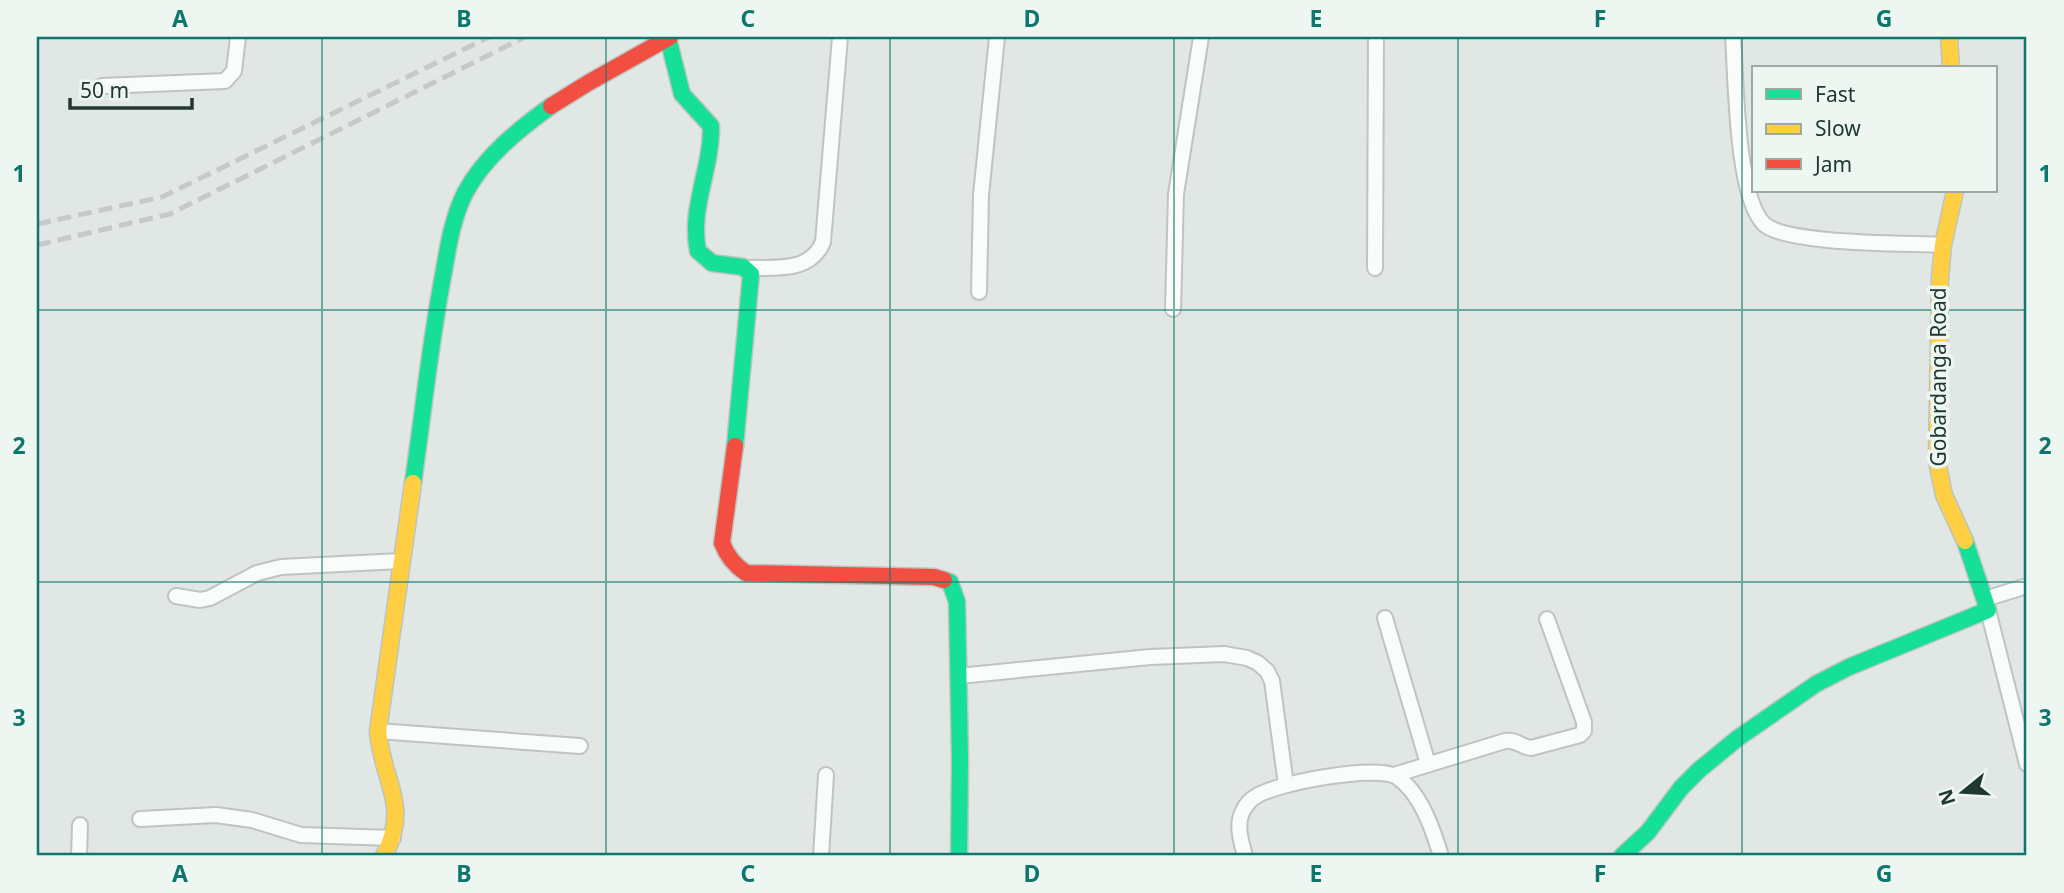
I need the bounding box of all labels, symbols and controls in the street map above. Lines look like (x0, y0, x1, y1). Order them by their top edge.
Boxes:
text: A (172, 2, 188, 34)
text: B (456, 2, 472, 34)
text: C (741, 2, 756, 34)
text: D (1024, 2, 1040, 34)
text: E (1310, 2, 1322, 34)
text: F (1594, 2, 1606, 34)
text: G (1876, 2, 1892, 34)
scale bar (70, 66, 192, 110)
legend (1752, 66, 1997, 192)
text: 50 m (80, 76, 129, 104)
text: Fast (1815, 80, 1856, 108)
text: Slow (1815, 114, 1861, 142)
text: Jam (1813, 150, 1852, 178)
text: 1 (12, 157, 26, 189)
text: 1 (2038, 157, 2052, 189)
street label: Gobardanga Road (1924, 287, 1952, 467)
text: 2 (12, 429, 26, 461)
text: 2 (2038, 429, 2052, 461)
text: 3 (12, 701, 26, 733)
text: 3 (2038, 701, 2052, 733)
north arrow (1927, 756, 1997, 826)
text: N (1932, 786, 1962, 809)
text: A (172, 857, 188, 889)
text: B (456, 857, 472, 889)
text: C (741, 857, 756, 889)
text: D (1024, 857, 1040, 889)
text: E (1310, 857, 1322, 889)
text: F (1594, 857, 1606, 889)
text: G (1876, 857, 1892, 889)

